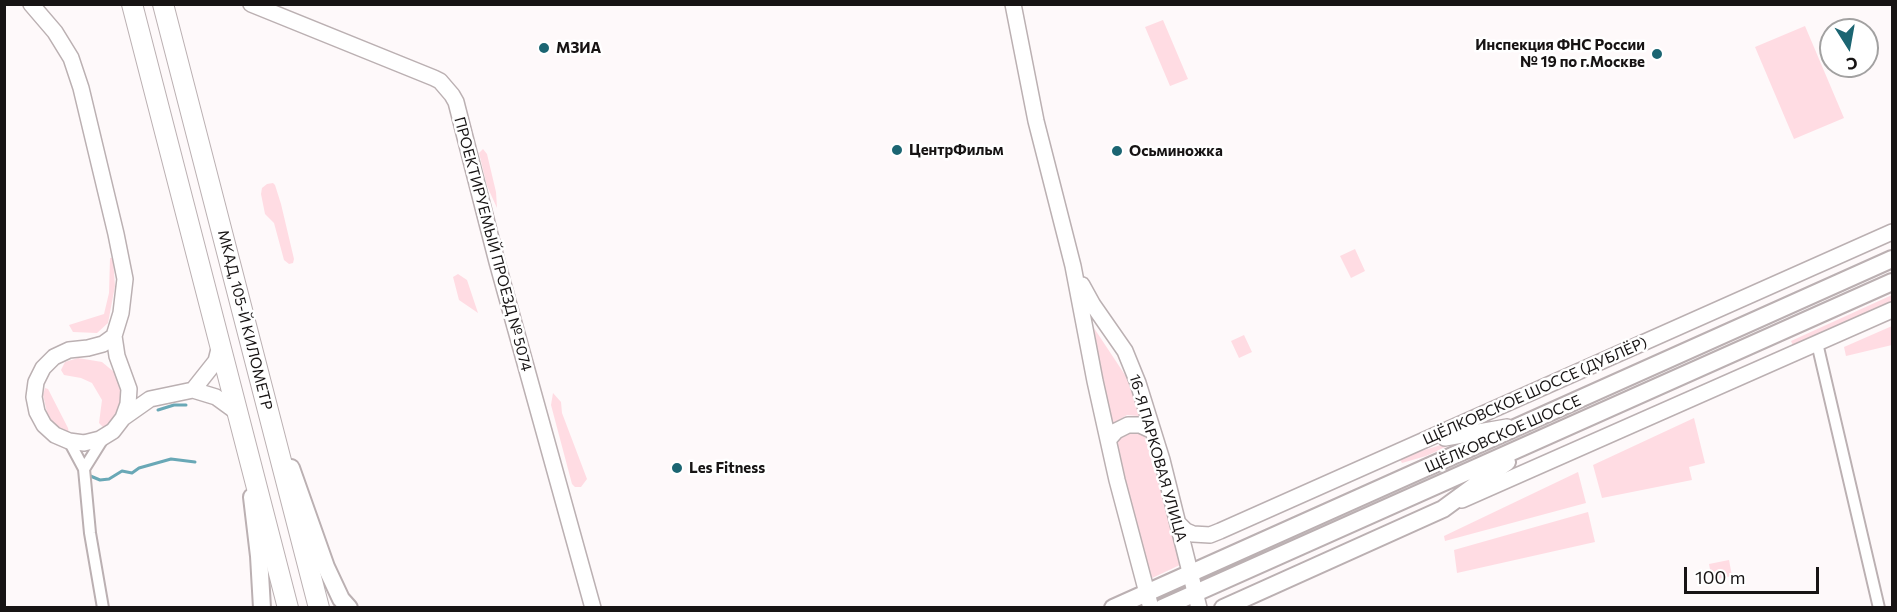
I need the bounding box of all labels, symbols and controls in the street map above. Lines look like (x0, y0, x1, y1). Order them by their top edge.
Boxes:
north arrow (1819, 18, 1879, 78)
place label: Инспекция ФНС России № 19 по г.Москве (1475, 36, 1645, 71)
place label: МЗИА (556, 39, 601, 57)
marker: МЗИА (537, 41, 551, 55)
marker: Инспекция ФНС России № 19 по г.Москве (1650, 47, 1664, 61)
text: С (1845, 54, 1859, 75)
street label: ПРОЕКТИРУЕМЫЙ ПРОЕЗД № 5074 (450, 115, 536, 373)
place label: ЦентрФильм (909, 141, 1004, 159)
place label: Осьминожка (1129, 142, 1223, 160)
marker: ЦентрФильм (890, 143, 904, 157)
marker: Осьминожка (1110, 144, 1124, 158)
street label: МКАД, 105-Й КИЛОМЕТР (214, 228, 276, 412)
street label: ЩЁЛКОВСКОЕ ШОССЕ (ДУБЛЁР) (1420, 333, 1650, 449)
street label: 16-Я ПАРКОВАЯ УЛИЦА (1125, 372, 1191, 544)
street label: ЩЁЛКОВСКОЕ ШОССЕ (1422, 391, 1584, 477)
place label: Les Fitness (689, 459, 765, 477)
marker: Les Fitness (670, 461, 684, 475)
scale bar (1687, 555, 1822, 593)
text: 100 m (1695, 566, 1745, 588)

